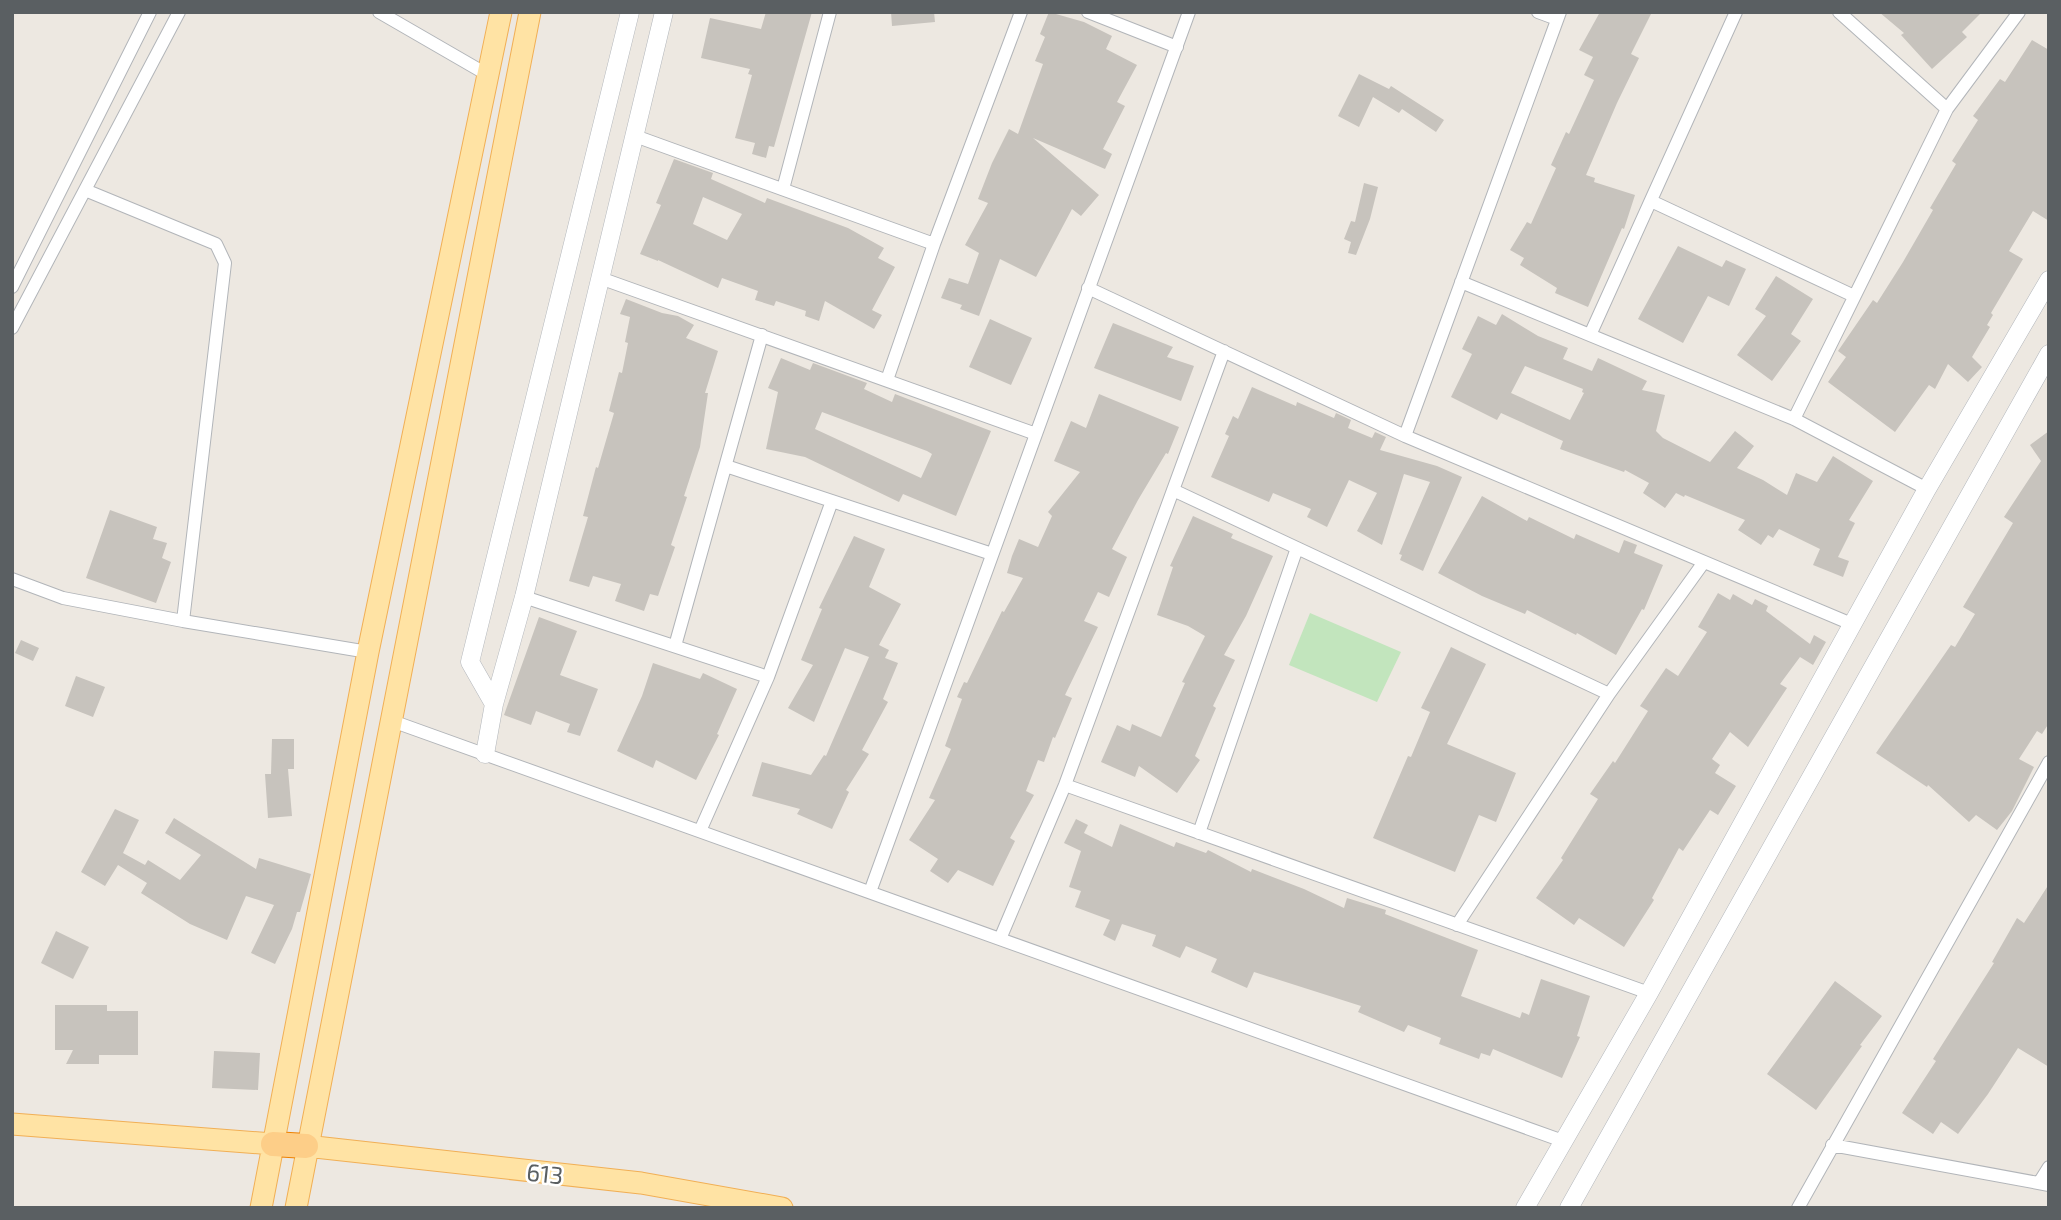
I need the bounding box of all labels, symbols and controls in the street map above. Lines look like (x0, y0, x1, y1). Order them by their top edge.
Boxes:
street label: 613 (525, 1157, 565, 1189)

